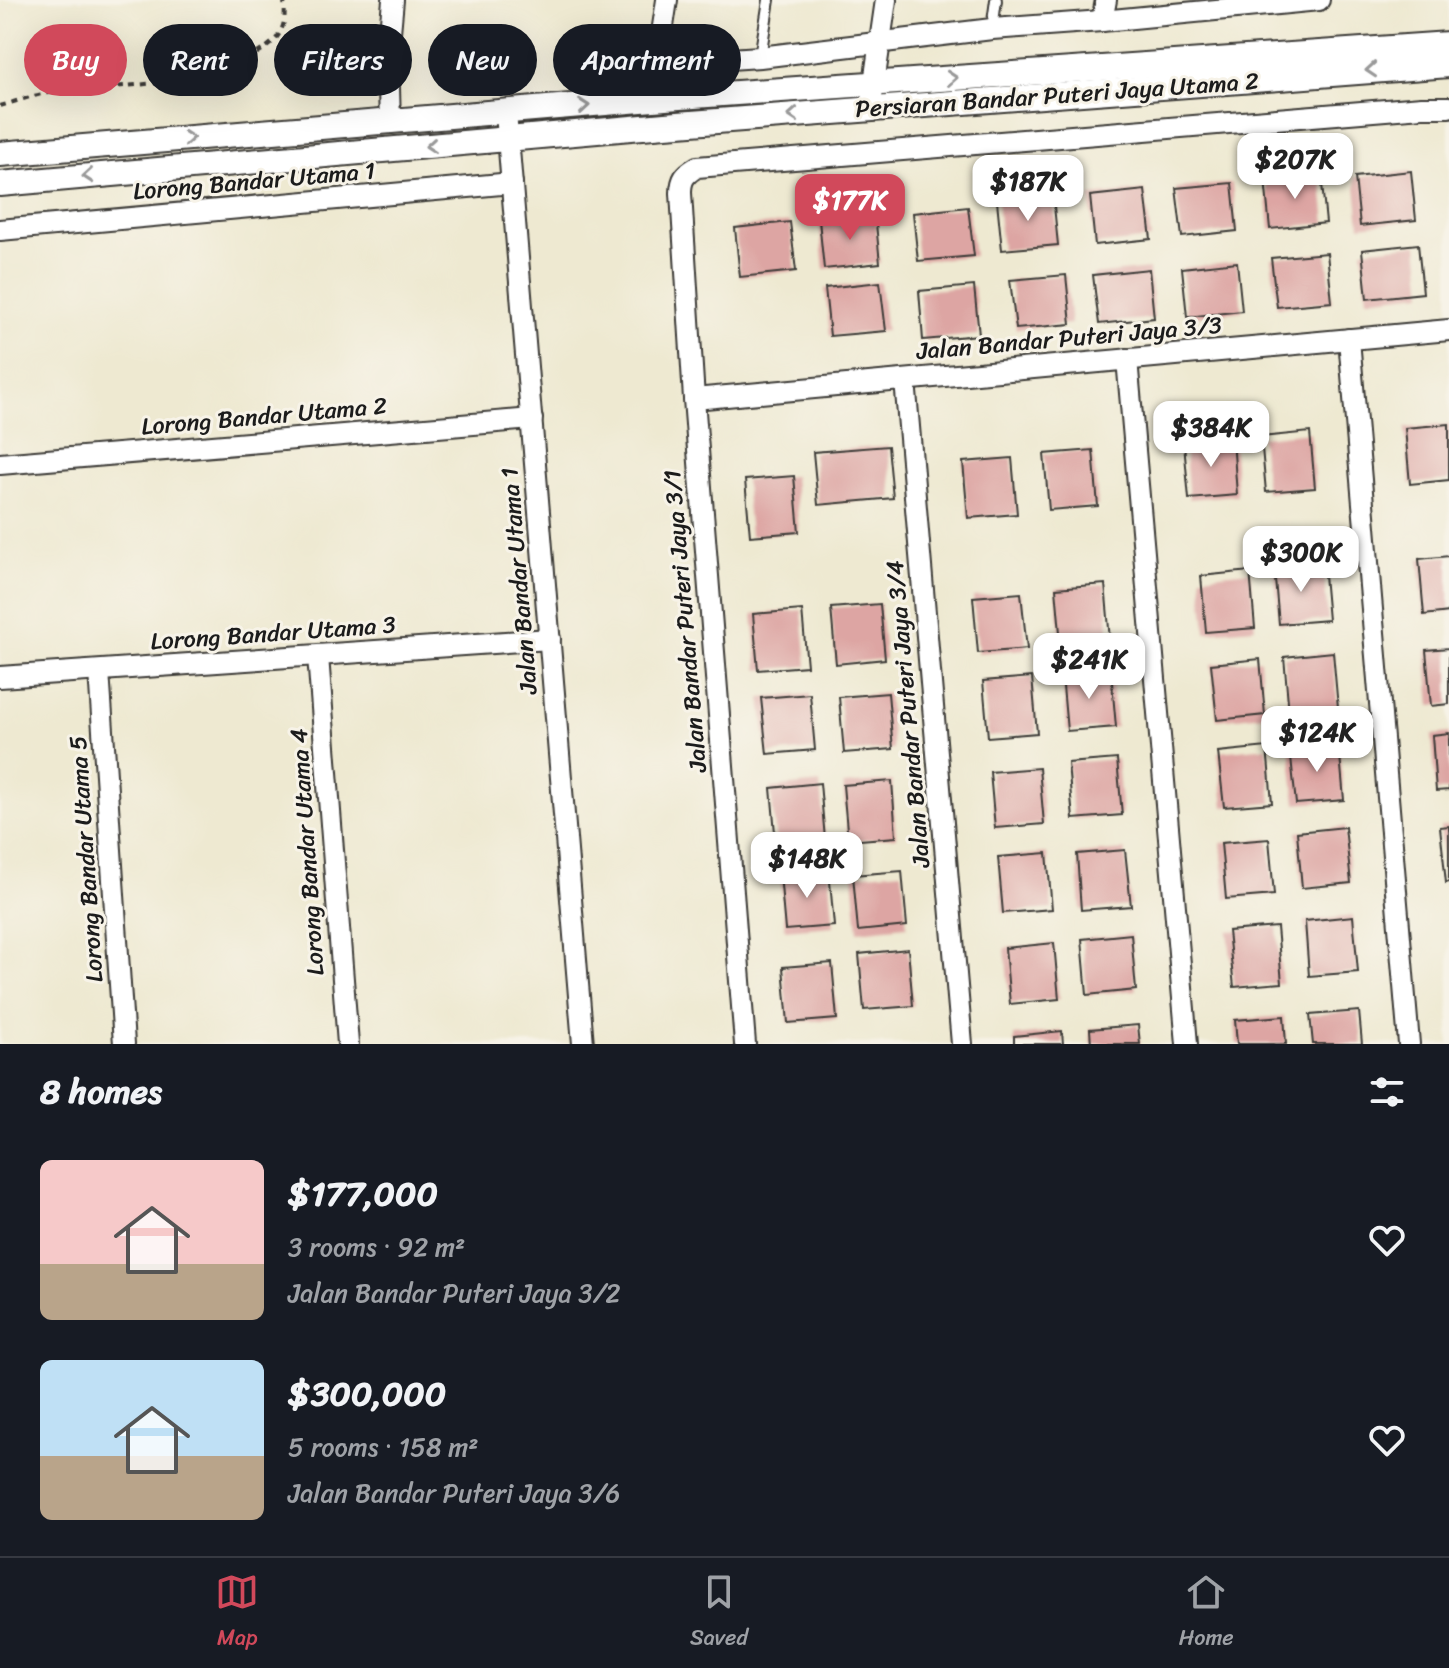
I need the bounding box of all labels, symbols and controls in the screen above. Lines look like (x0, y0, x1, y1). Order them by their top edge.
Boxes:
chip: Buy (24, 24, 127, 96)
chip: Rent (143, 24, 258, 96)
chip: Filters (274, 24, 412, 96)
chip: New (428, 24, 537, 96)
chip: Apartment (553, 24, 741, 96)
street label: Persiaran Bandar Puteri Jaya Utama 2 (854, 60, 1260, 130)
one-way arrow (1364, 62, 1377, 79)
one-way arrow (946, 70, 959, 87)
one-way arrow (578, 98, 591, 115)
one-way arrow (786, 106, 799, 123)
one-way arrow (183, 130, 196, 147)
pin: $207K (1239, 133, 1351, 201)
text: $207K (1255, 136, 1335, 182)
one-way arrow (424, 137, 437, 154)
street label: Lorong Bandar Utama 1 (131, 149, 377, 213)
pin: $187K (972, 155, 1084, 223)
text: $187K (991, 158, 1065, 204)
one-way arrow (81, 167, 94, 184)
pin: $177K (794, 174, 906, 242)
text: $177K (813, 177, 887, 223)
street label: Jalan Bandar Puteri Jaya 3/3 (914, 304, 1223, 372)
street label: Lorong Bandar Utama 2 (139, 384, 389, 448)
pin: $384K (1155, 401, 1267, 469)
text: $384K (1171, 404, 1251, 450)
street label: Jalan Bandar Utama 1 (488, 466, 550, 697)
street label: Jalan Bandar Puteri Jaya 3/1 (651, 468, 719, 775)
pin: $300K (1245, 526, 1357, 594)
text: $300K (1261, 529, 1341, 575)
street label: Jalan Bandar Puteri Jaya 3/4 (874, 559, 942, 870)
street label: Lorong Bandar Utama 3 (149, 603, 397, 663)
pin: $241K (1033, 633, 1145, 701)
text: $241K (1051, 636, 1127, 682)
pin: $124K (1261, 706, 1373, 774)
text: $124K (1279, 709, 1355, 755)
street label: Lorong Bandar Utama 4 (277, 727, 337, 977)
street label: Lorong Bandar Utama 5 (56, 734, 116, 984)
pin: $148K (751, 832, 863, 900)
text: $148K (769, 835, 845, 881)
text: 8 homes (40, 1062, 162, 1122)
icon: filters (1365, 1070, 1409, 1114)
text: $177,000 (288, 1164, 438, 1224)
icon: home (104, 1192, 200, 1288)
icon: heart (1365, 1218, 1409, 1262)
text: 3 rooms · 92 m² (288, 1224, 465, 1270)
text: Jalan Bandar Puteri Jaya 3/2 (288, 1270, 621, 1316)
text: $300,000 (288, 1364, 446, 1424)
icon: home (104, 1392, 200, 1488)
icon: heart (1365, 1418, 1409, 1462)
text: 5 rooms · 158 m² (288, 1424, 479, 1470)
text: Jalan Bandar Puteri Jaya 3/6 (288, 1470, 620, 1516)
tab: Map (215, 1570, 259, 1657)
tab: Saved (690, 1570, 748, 1657)
tab: Home (1179, 1570, 1234, 1657)

